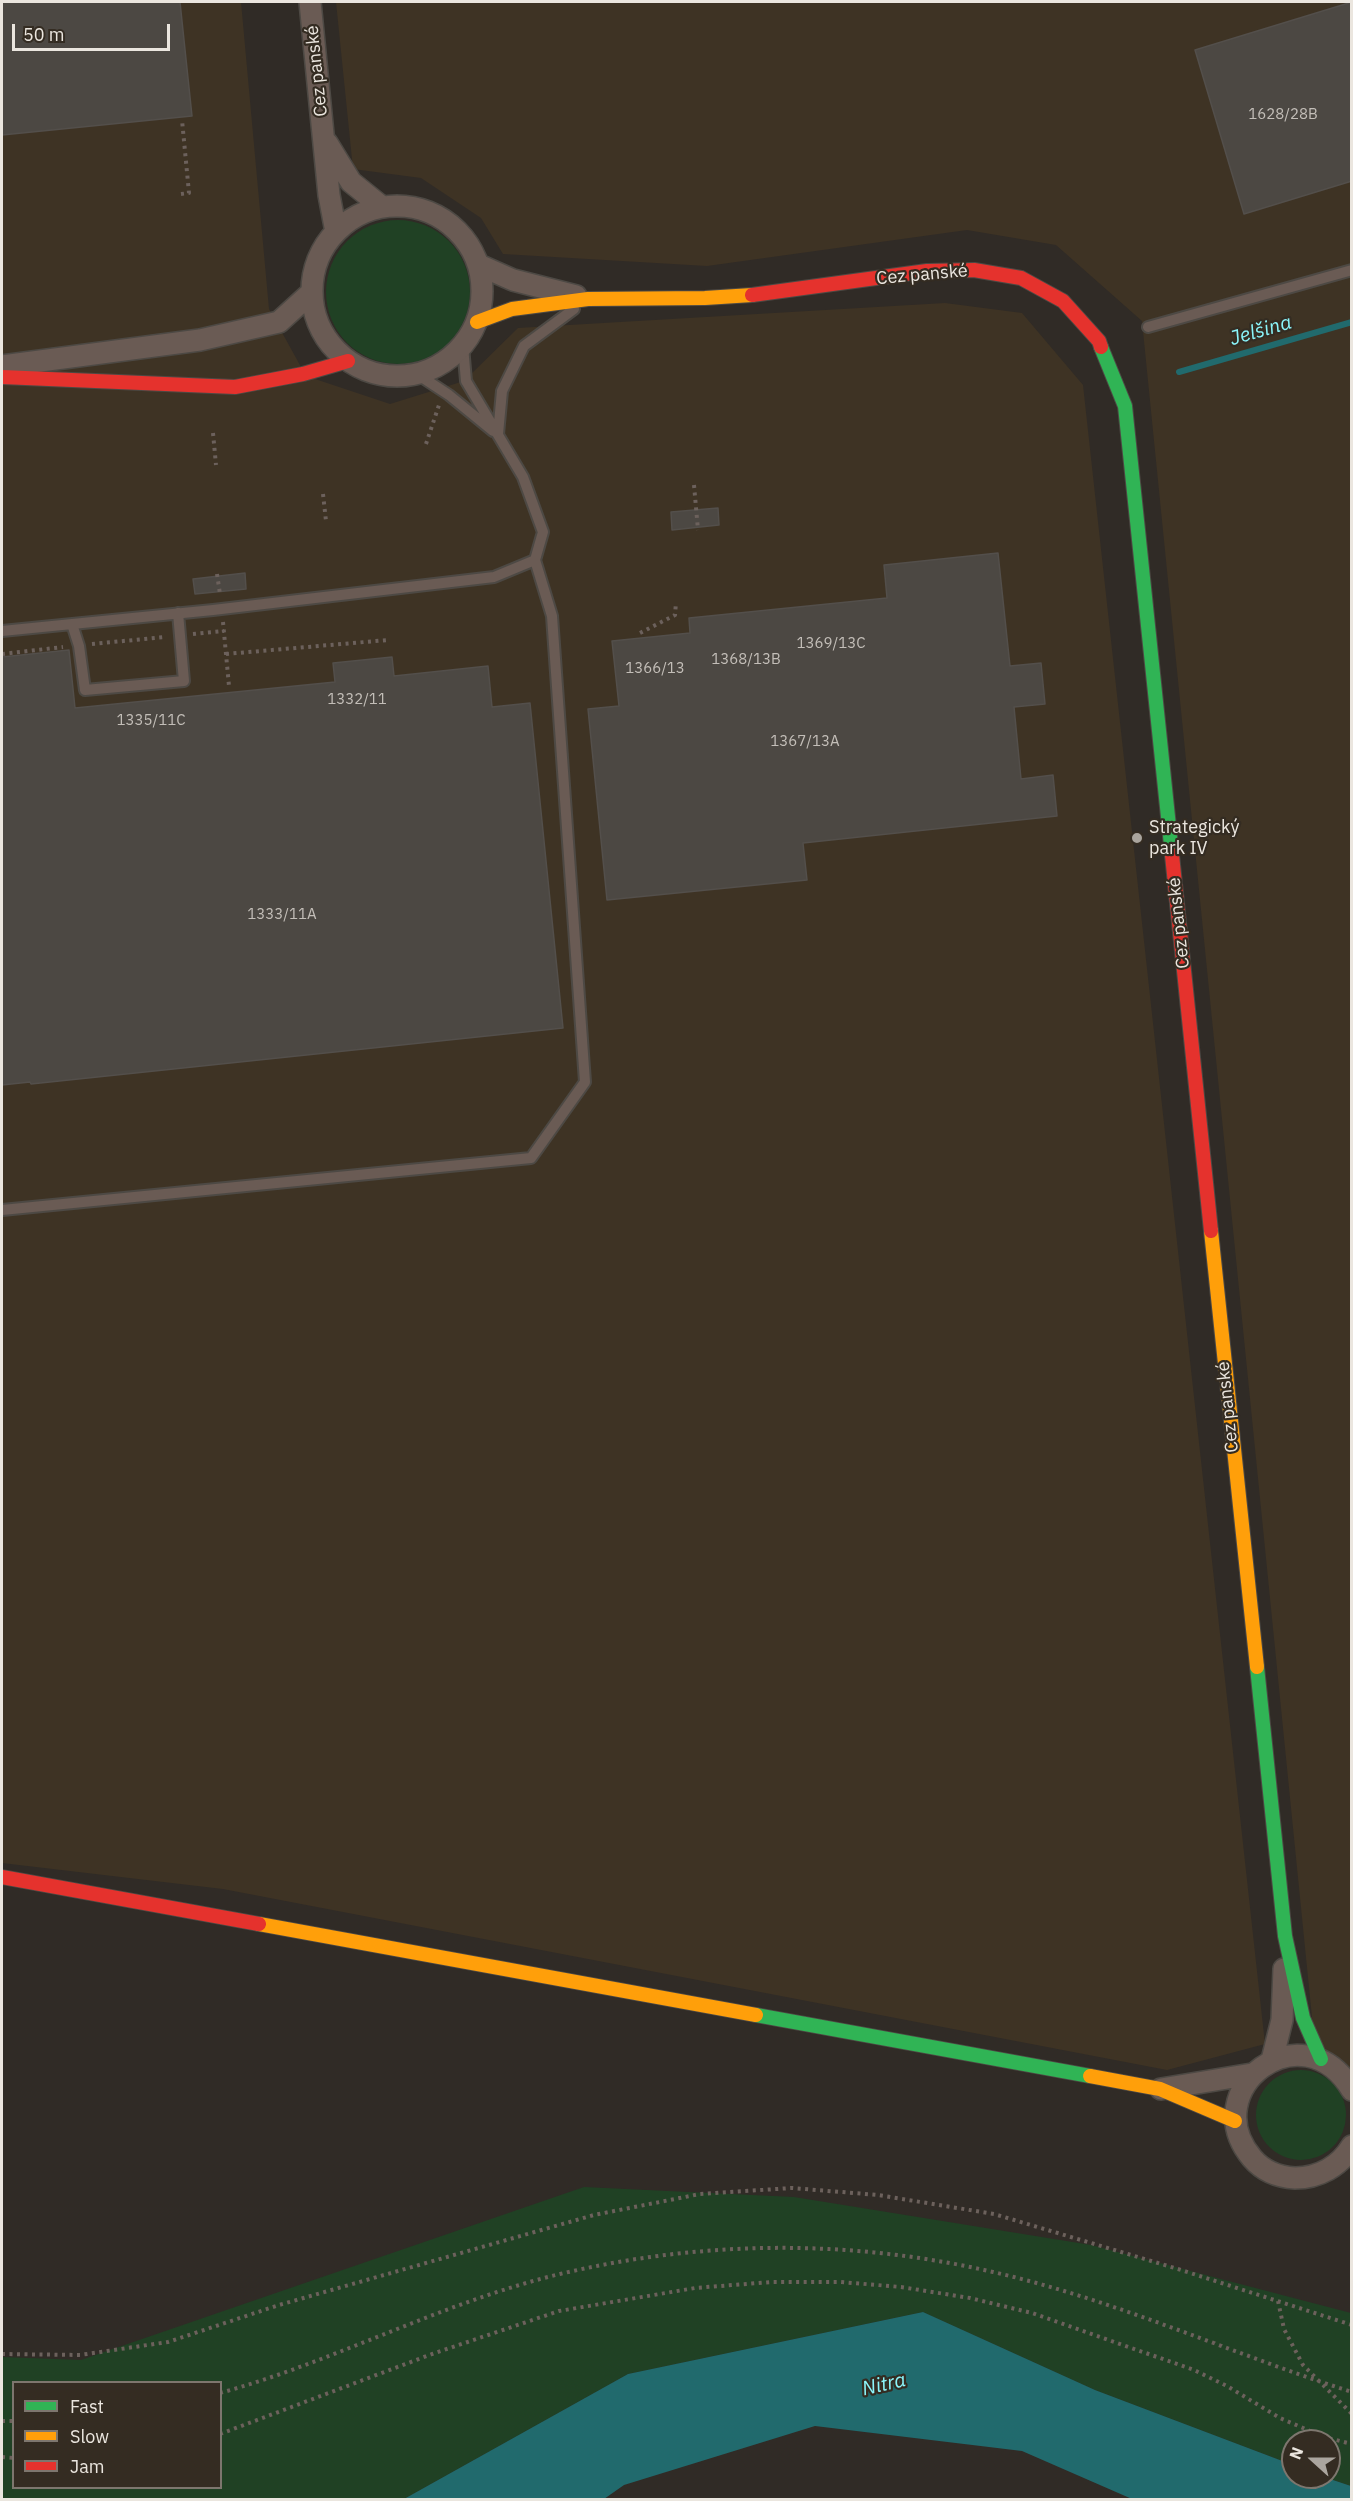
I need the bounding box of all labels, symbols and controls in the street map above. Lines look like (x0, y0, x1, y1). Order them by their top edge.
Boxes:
scale bar (15, 12, 172, 50)
text: 50 m (23, 23, 65, 46)
street label: Cez panské (301, 24, 333, 118)
house number: 1628/28B (1248, 106, 1318, 124)
street label: Cez panské (875, 260, 969, 290)
water label: Jelšina (1227, 311, 1295, 351)
house number: 1369/13C (796, 635, 866, 653)
house number: 1368/13B (711, 651, 781, 669)
house number: 1366/13 (625, 660, 685, 678)
house number: 1332/11 (327, 691, 387, 709)
house number: 1335/11C (116, 712, 186, 730)
house number: 1367/13A (770, 733, 840, 751)
place label: Strategický park IV (1149, 817, 1240, 860)
marker: Strategický park IV (1130, 831, 1144, 845)
street label: Cez panské (1163, 876, 1195, 970)
house number: 1333/11A (247, 906, 317, 924)
street label: Cez panské (1212, 1360, 1244, 1454)
water label: Nitra (860, 2368, 908, 2402)
legend (12, 2381, 222, 2489)
text: Fast (70, 2395, 104, 2418)
text: Slow (70, 2425, 109, 2448)
north arrow (1281, 2429, 1341, 2489)
text: N (1285, 2444, 1307, 2462)
text: Jam (70, 2455, 105, 2478)

